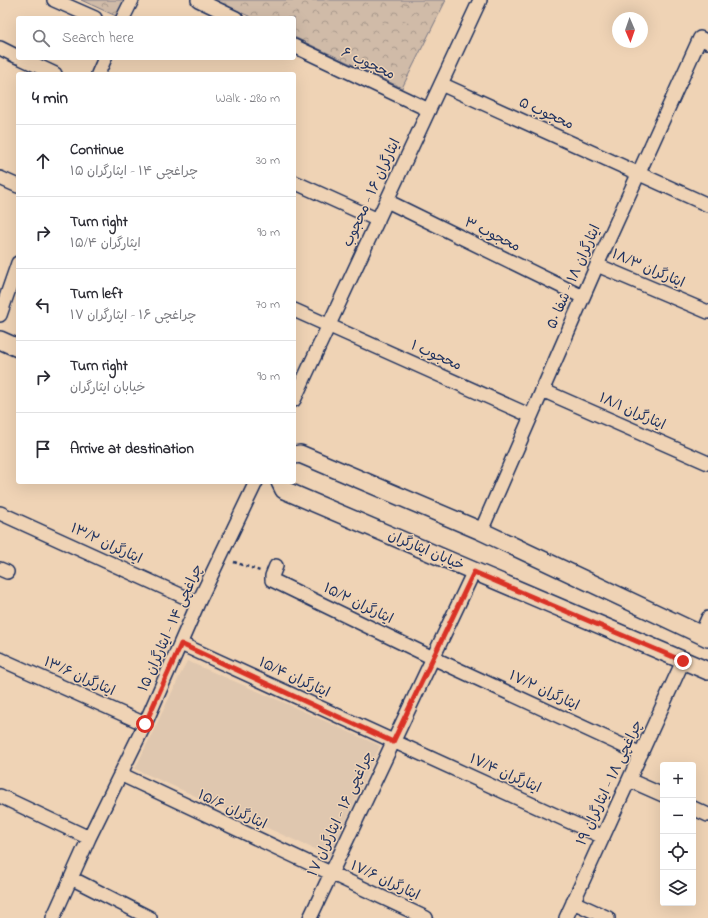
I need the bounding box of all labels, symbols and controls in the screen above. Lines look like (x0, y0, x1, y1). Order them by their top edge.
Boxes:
north arrow (612, 12, 648, 48)
search box (16, 16, 296, 60)
icon: search (30, 27, 52, 49)
text: Search here (62, 27, 134, 49)
street label: محجوب ۶ (338, 42, 398, 86)
text: 4 min (32, 86, 68, 111)
text: Walk · 280 m (215, 89, 280, 108)
street label: محجوب ۵ (515, 93, 577, 135)
street label: ایثارگران ۱۶ - محجوب (338, 135, 406, 251)
text: Continue (70, 139, 124, 161)
icon: ahead (32, 150, 54, 172)
text: 30 m (256, 151, 280, 170)
text: چراغچی ۱۴ - ایثارگران ۱۵ (70, 162, 198, 181)
text: Turn right (70, 211, 128, 233)
street label: محجوب ۳ (460, 212, 524, 258)
street label: ایثارگران ۱۸ - شفا ۵۰ (542, 221, 606, 333)
icon: right (32, 222, 54, 244)
text: 90 m (257, 223, 280, 242)
text: ایثارگران ۱۵/۴ (70, 234, 141, 253)
street label: ایثارگران ۱۸/۳ (608, 244, 688, 294)
text: Turn left (70, 283, 123, 305)
icon: left (32, 294, 54, 316)
text: 70 m (256, 295, 280, 314)
text: چراغچی ۱۶ - ایثارگران ۱۷ (70, 306, 197, 325)
street label: محجوب ۱ (407, 335, 465, 377)
text: Turn right (70, 355, 128, 377)
icon: right (32, 366, 54, 388)
text: 90 m (257, 367, 280, 386)
text: خیابان ایثارگران (70, 378, 145, 397)
street label: ایثارگران ۱۸/۱ (595, 388, 669, 436)
icon: arrive (32, 438, 54, 460)
text: Arrive at destination (70, 438, 194, 460)
street label: ایثارگران ۱۳/۲ (67, 518, 145, 570)
street label: خیابان ایثارگران (385, 525, 467, 577)
street label: چراغچی ۱۴ - ایثارگران ۱۵ (133, 561, 209, 695)
street label: ایثارگران ۱۵/۲ (320, 578, 396, 630)
street label: ایثارگران ۱۳/۶ (40, 652, 118, 702)
street label: ایثارگران ۱۵/۴ (255, 652, 333, 704)
route end (674, 652, 692, 670)
street label: ایثارگران ۱۷/۲ (505, 666, 583, 716)
route start (136, 715, 154, 733)
street label: چراغچی ۱۸ - ایثارگران ۱۹ (572, 717, 648, 849)
street label: چراغچی ۱۶ - ایثارگران ۱۷ (303, 748, 379, 880)
street label: ایثارگران ۱۷/۴ (466, 749, 544, 799)
map controls (660, 762, 696, 906)
button: + (660, 762, 696, 798)
street label: ایثارگران ۱۵/۶ (194, 785, 270, 835)
button: − (660, 798, 696, 834)
button: locate (660, 834, 696, 870)
street label: ایثارگران ۱۷/۶ (347, 856, 423, 906)
button: layers (660, 870, 696, 906)

